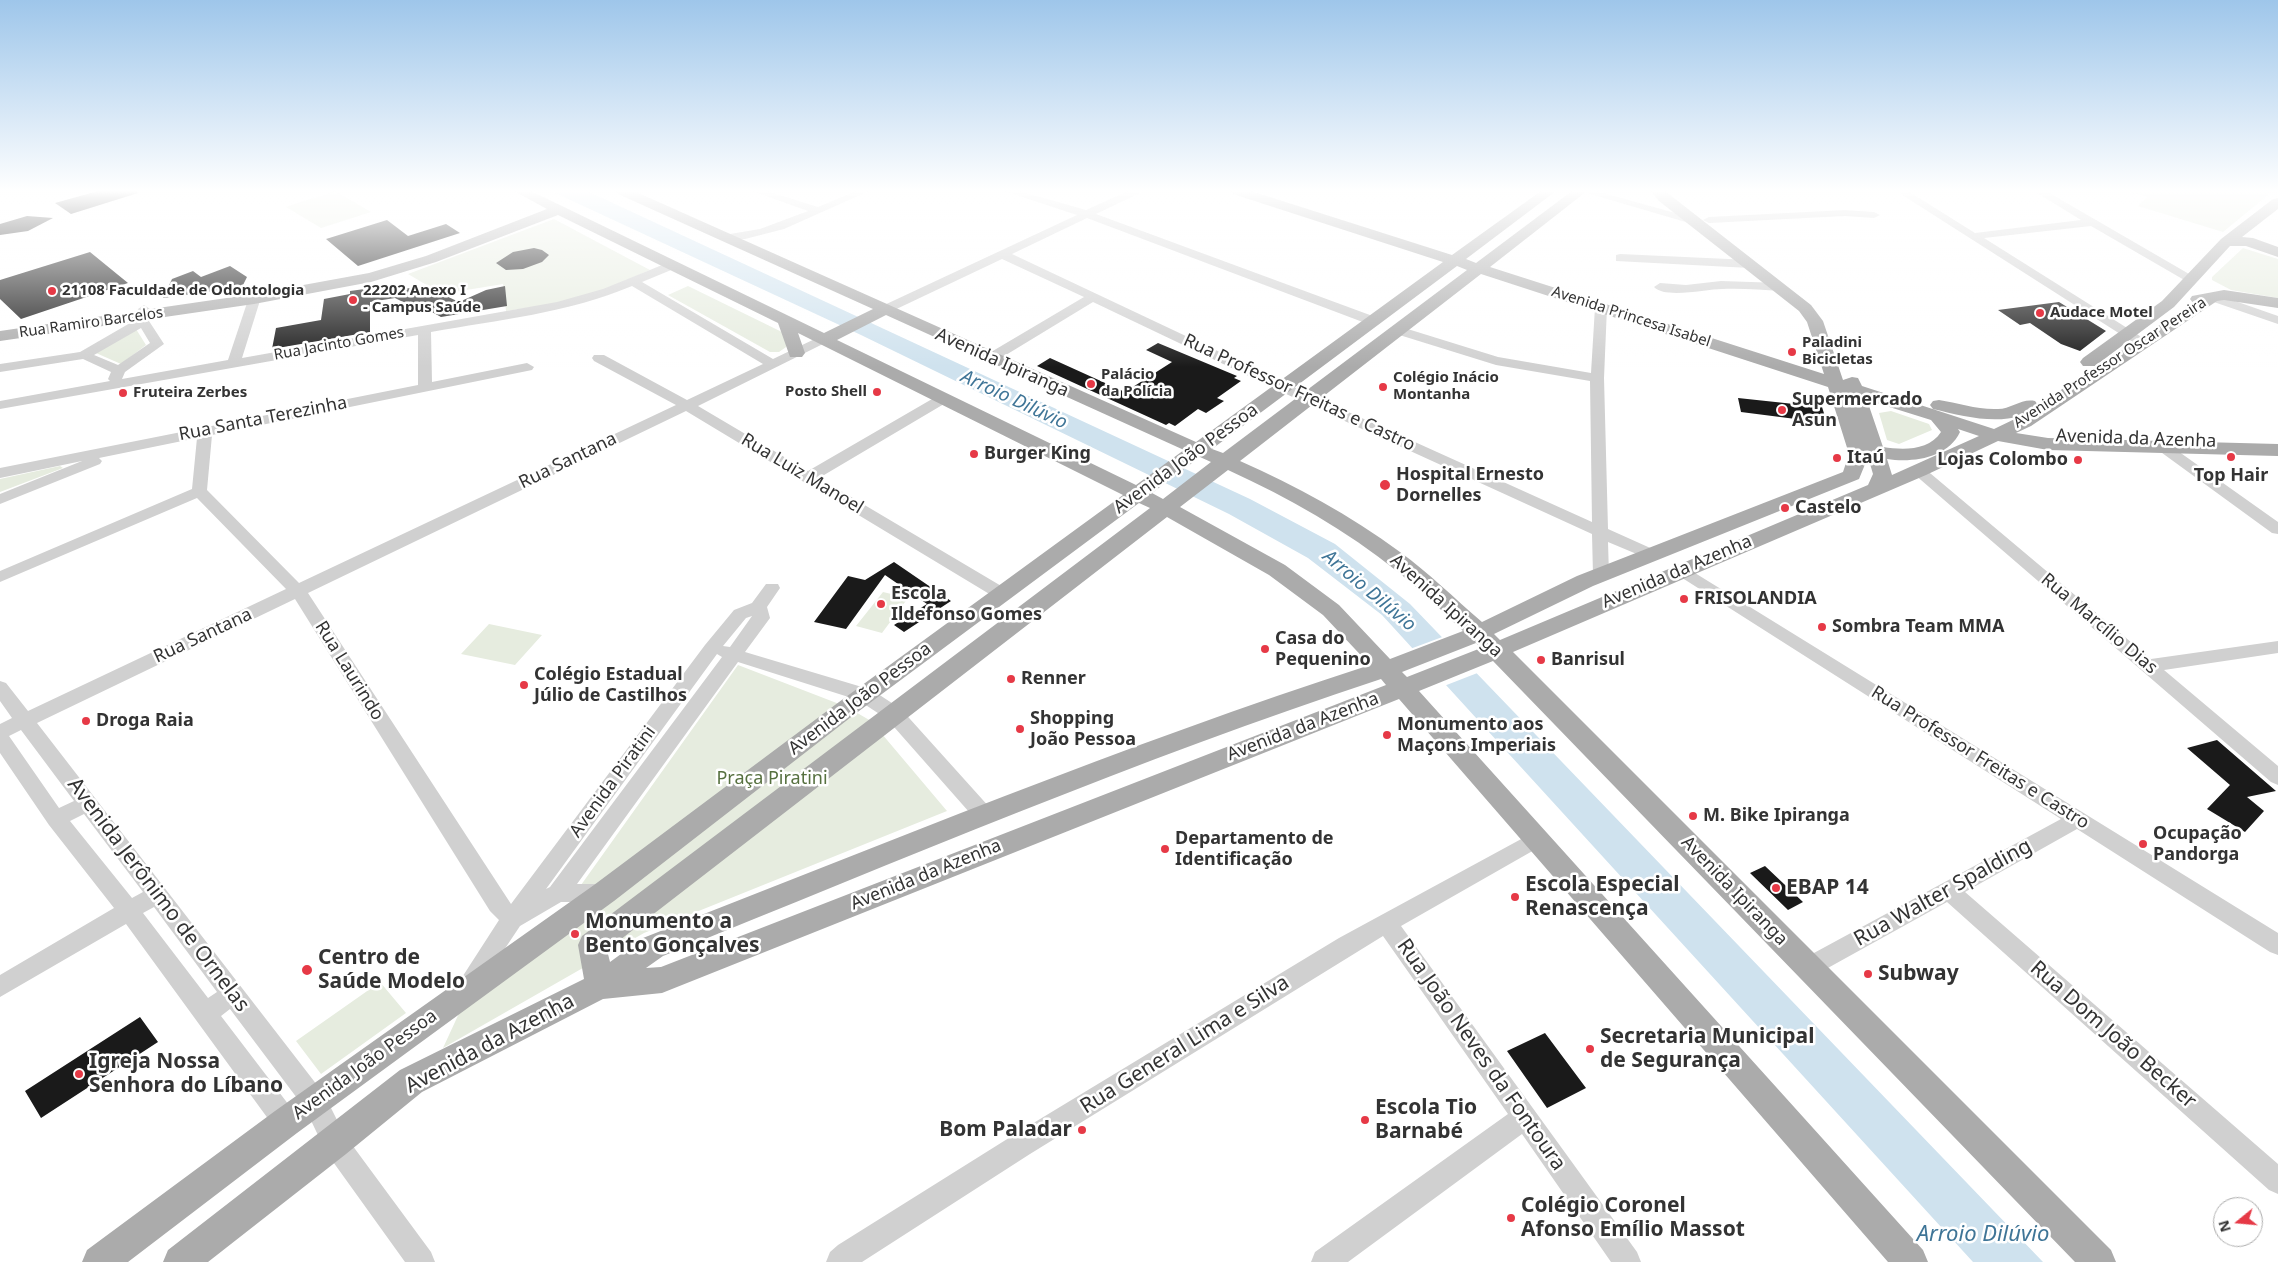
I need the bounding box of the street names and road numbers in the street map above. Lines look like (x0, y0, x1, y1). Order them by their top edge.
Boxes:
street label: Avenida Princesa Isabel (1549, 283, 1713, 351)
street label: Avenida Professor Oscar Pereira (2010, 294, 2210, 432)
street label: Rua Ramiro Barcelos (18, 304, 164, 342)
street label: Rua Jacinto Gomes (273, 324, 405, 364)
street label: Avenida Ipiranga (932, 324, 1072, 402)
street label: Rua Professor Freitas e Castro (1180, 330, 1418, 456)
street label: Rua Santa Terezinha (177, 392, 349, 446)
street label: Avenida João Pessoa (1110, 399, 1262, 519)
street label: Avenida da Azenha (2055, 425, 2217, 453)
street label: Rua Santana (516, 428, 620, 494)
street label: Rua Luiz Manoel (737, 429, 867, 519)
street label: Avenida da Azenha (1599, 531, 1755, 613)
street label: Avenida Ipiranga (1385, 550, 1507, 662)
street label: Rua Marcílio Dias (2036, 569, 2162, 679)
street label: Rua Santana (150, 604, 256, 668)
street label: Rua Laurindo (310, 617, 388, 725)
street label: Avenida João Pessoa (784, 638, 936, 760)
street label: Rua Professor Freitas e Castro (1867, 682, 2093, 834)
street label: Avenida da Azenha (1224, 688, 1382, 766)
street label: Avenida Piratini (565, 722, 661, 842)
street label: Avenida Jerônimo de Ornelas (62, 773, 254, 1017)
street label: Avenida Ipiranga (1676, 832, 1792, 950)
street label: Rua Walter Spalding (1850, 834, 2036, 952)
street label: Avenida da Azenha (847, 835, 1005, 915)
street label: Rua João Neves da Fontoura (1391, 934, 1571, 1176)
street label: Rua Dom João Becker (2025, 956, 2201, 1114)
street label: Rua General Lima e Silva (1076, 970, 1294, 1120)
street label: Avenida da Azenha (401, 989, 579, 1099)
street label: Avenida João Pessoa (289, 1005, 441, 1125)

